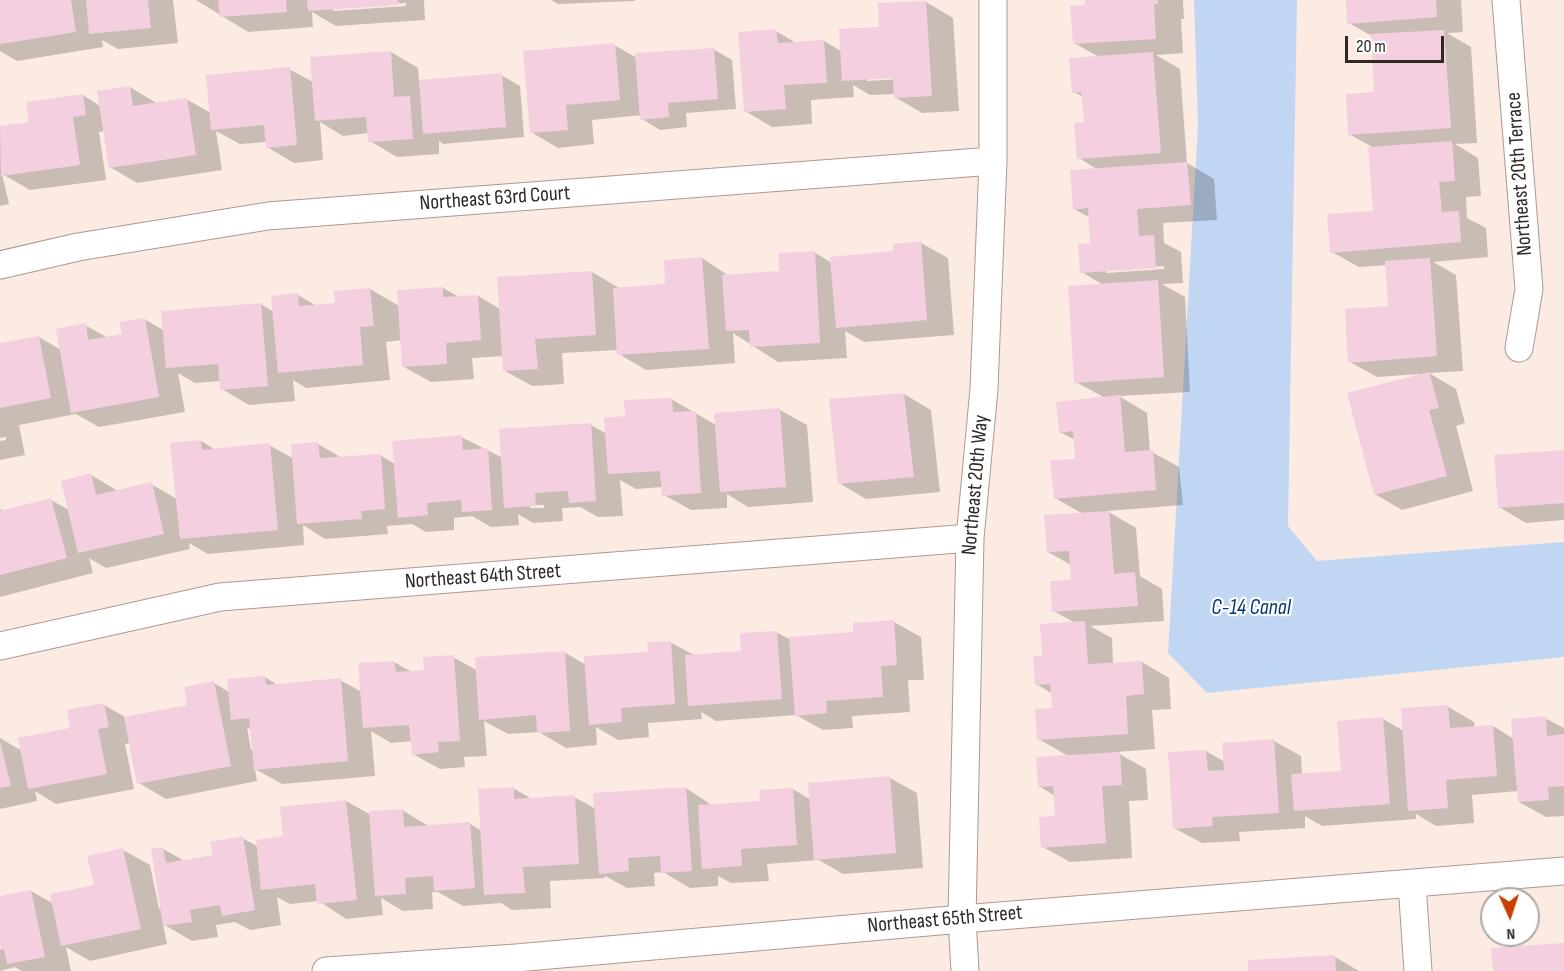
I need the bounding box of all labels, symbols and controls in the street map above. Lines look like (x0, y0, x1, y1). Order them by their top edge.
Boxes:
scale bar (1348, 24, 1447, 62)
text: 20 m (1356, 36, 1386, 57)
street label: Northeast 20th Terrace (1502, 91, 1538, 257)
street label: Northeast 63rd Court (419, 181, 571, 217)
street label: Northeast 20th Way (957, 414, 995, 556)
street label: Northeast 64th Street (404, 559, 562, 595)
water label: C-14 Canal (1211, 595, 1291, 621)
north arrow (1480, 887, 1540, 947)
street label: Northeast 65th Street (866, 901, 1024, 939)
text: N (1506, 924, 1516, 943)

